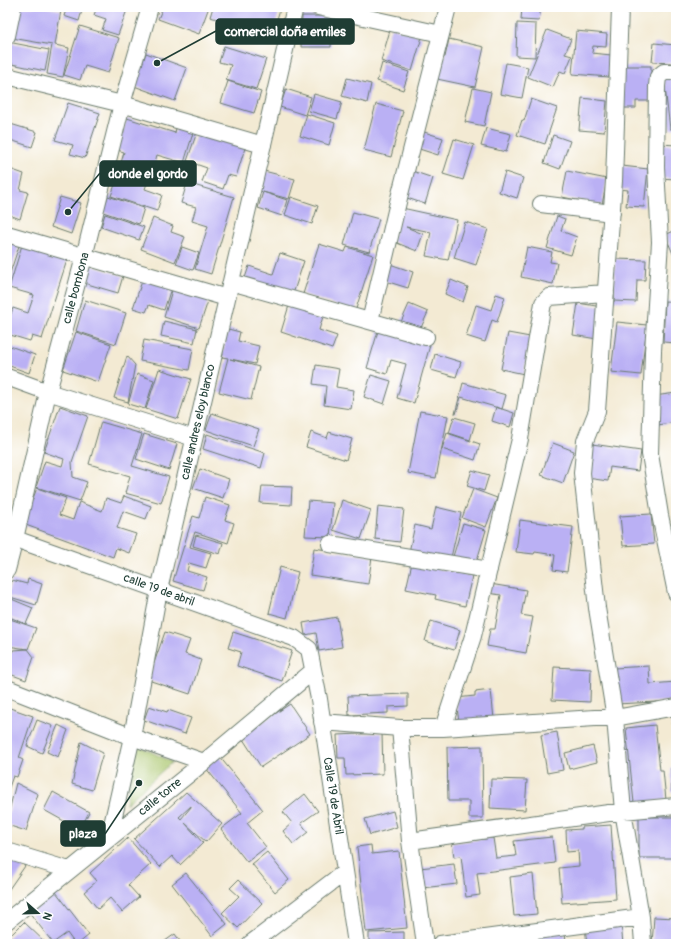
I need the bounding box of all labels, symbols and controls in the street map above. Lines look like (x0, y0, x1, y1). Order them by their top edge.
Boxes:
callout: comercial doña emiles (216, 19, 354, 44)
text: comercial doña emiles (223, 24, 346, 40)
callout: donde el gordo (100, 161, 196, 186)
text: donde el gordo (108, 166, 188, 182)
street label: calle bombona (59, 250, 93, 325)
street label: calle andres eloy blanco (177, 362, 219, 481)
street label: calle 19 de abril (121, 570, 197, 610)
street label: Calle 19 de Abril (319, 756, 347, 836)
street label: calle torre (135, 775, 185, 819)
callout: plaza (61, 821, 105, 846)
text: plaza (69, 826, 97, 842)
north arrow (18, 893, 58, 933)
text: N (39, 911, 54, 922)

